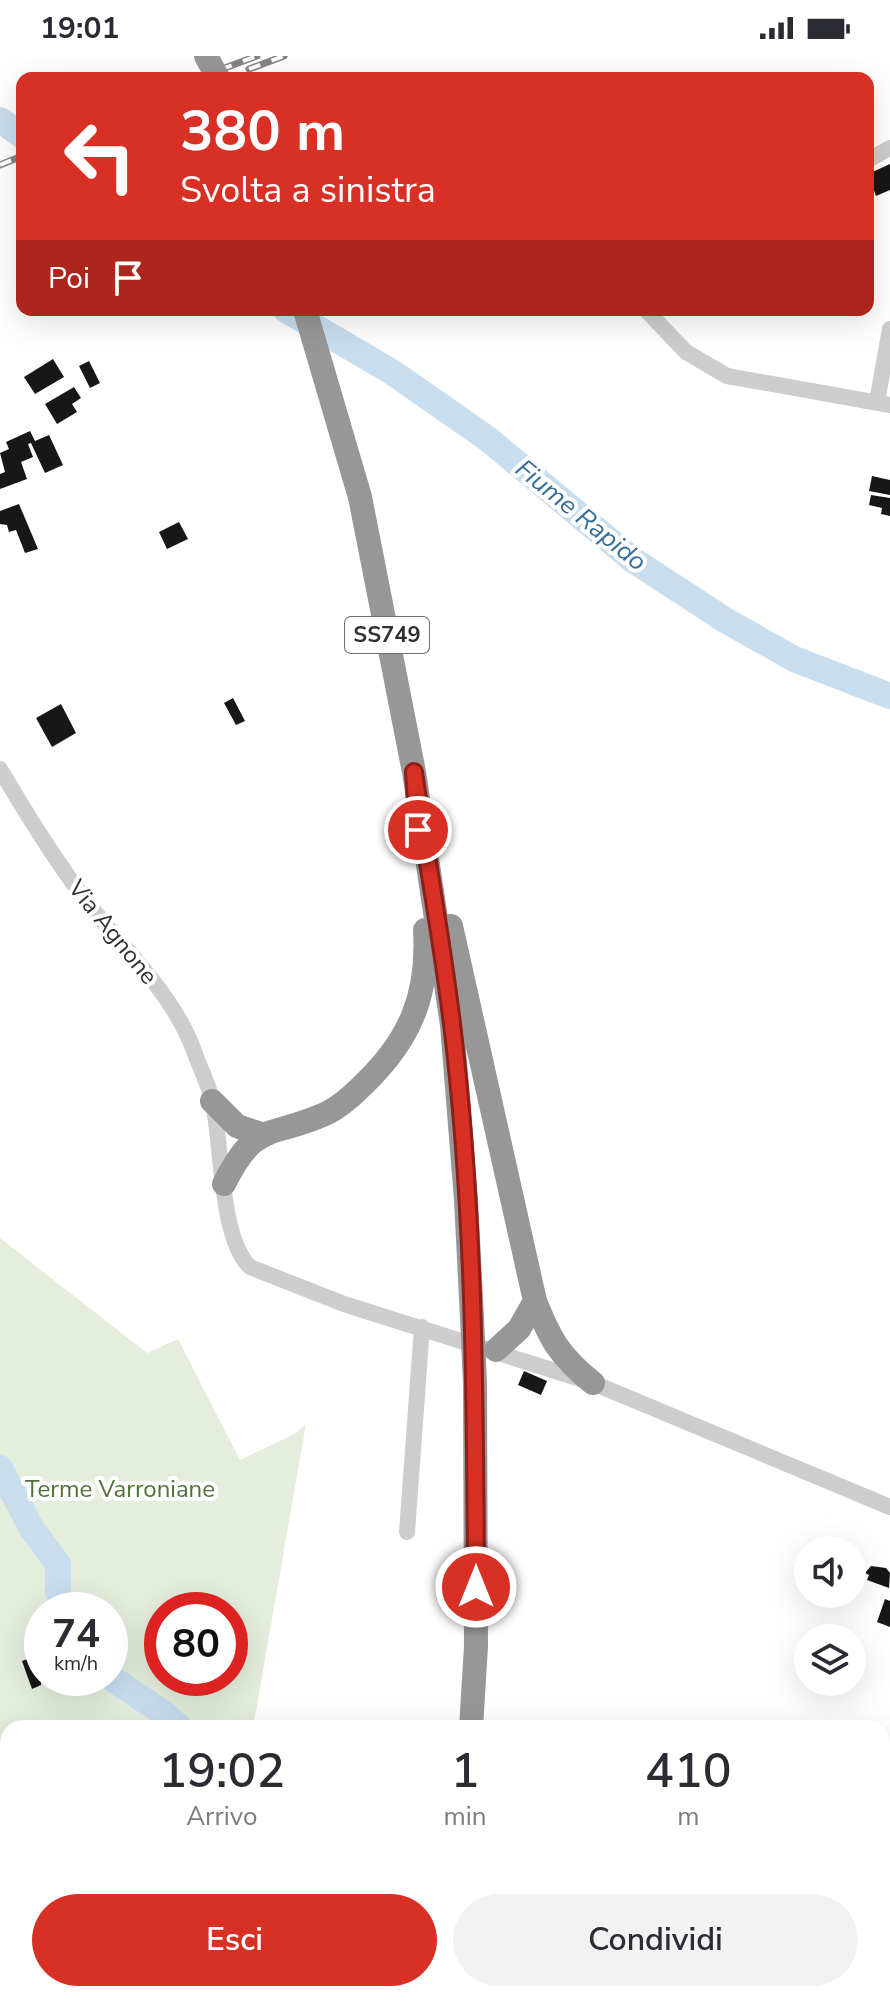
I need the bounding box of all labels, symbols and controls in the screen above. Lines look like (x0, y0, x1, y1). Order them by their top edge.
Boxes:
text: 19:01 (40, 8, 119, 49)
text: 380 m (180, 93, 345, 170)
icon: left (48, 104, 152, 208)
text: Svolta a sinistra (180, 166, 436, 215)
icon: arrive (106, 256, 150, 300)
text: Poi (48, 258, 90, 299)
water label: Fiume Rapido (508, 451, 654, 579)
road number: SS749 (345, 617, 429, 653)
pin (384, 796, 452, 864)
icon: arrive (396, 808, 440, 852)
street label: Via Agnone (60, 872, 165, 991)
park label: Terme Varroniane (25, 1473, 215, 1505)
map controls (794, 1536, 866, 1696)
button: sound (794, 1536, 866, 1608)
position arrow (434, 1545, 518, 1629)
speed limit sign: 80 (144, 1592, 248, 1696)
text: 74 (52, 1607, 100, 1661)
button: layers (794, 1624, 866, 1696)
text: km/h (54, 1650, 98, 1677)
text: 19:02 (158, 1738, 285, 1804)
text: 1 (451, 1738, 479, 1804)
text: 410 (645, 1738, 732, 1804)
text: Arrivo (186, 1799, 257, 1834)
text: min (444, 1799, 487, 1834)
text: m (677, 1799, 699, 1834)
button: Esci (32, 1894, 437, 1986)
button: Condividi (453, 1894, 858, 1986)

